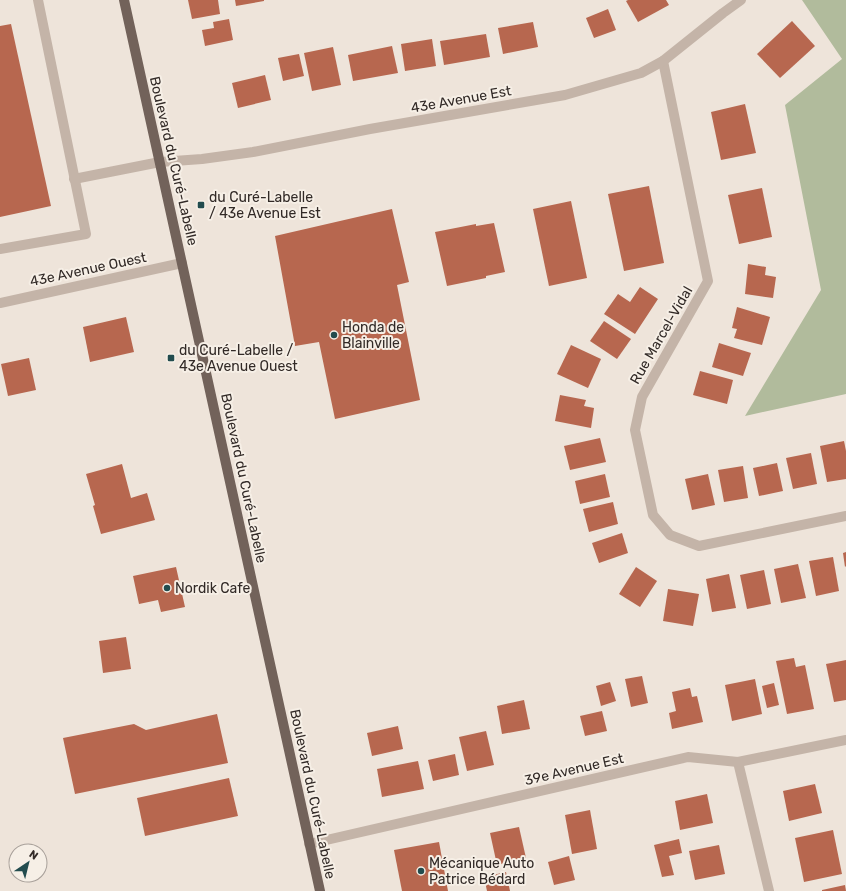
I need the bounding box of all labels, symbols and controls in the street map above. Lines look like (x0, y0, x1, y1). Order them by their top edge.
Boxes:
street label: Boulevard du Curé-Labelle (146, 75, 201, 247)
street label: 43e Avenue Est (410, 82, 513, 117)
place label: du Curé-Labelle / 43e Avenue Est (209, 189, 321, 222)
marker: du Curé-Labelle / 43e Avenue Est (196, 200, 206, 210)
street label: 43e Avenue Ouest (28, 249, 148, 290)
street label: Rue Marcel-Vidal (627, 283, 696, 387)
place label: Honda de Blainville (342, 319, 404, 352)
marker: Honda de Blainville (329, 330, 339, 340)
place label: du Curé-Labelle / 43e Avenue Ouest (179, 342, 298, 375)
marker: du Curé-Labelle / 43e Avenue Ouest (166, 353, 176, 363)
street label: Boulevard du Curé-Labelle (217, 392, 270, 565)
place label: Nordik Cafe (175, 580, 250, 597)
marker: Nordik Cafe (162, 583, 172, 593)
street label: Boulevard du Curé-Labelle (286, 708, 339, 881)
street label: 39e Avenue Est (523, 750, 626, 789)
north arrow (8, 843, 48, 883)
text: N (26, 848, 40, 863)
place label: Mécanique Auto Patrice Bédard (429, 855, 534, 888)
marker: Mécanique Auto Patrice Bédard (416, 866, 426, 876)

